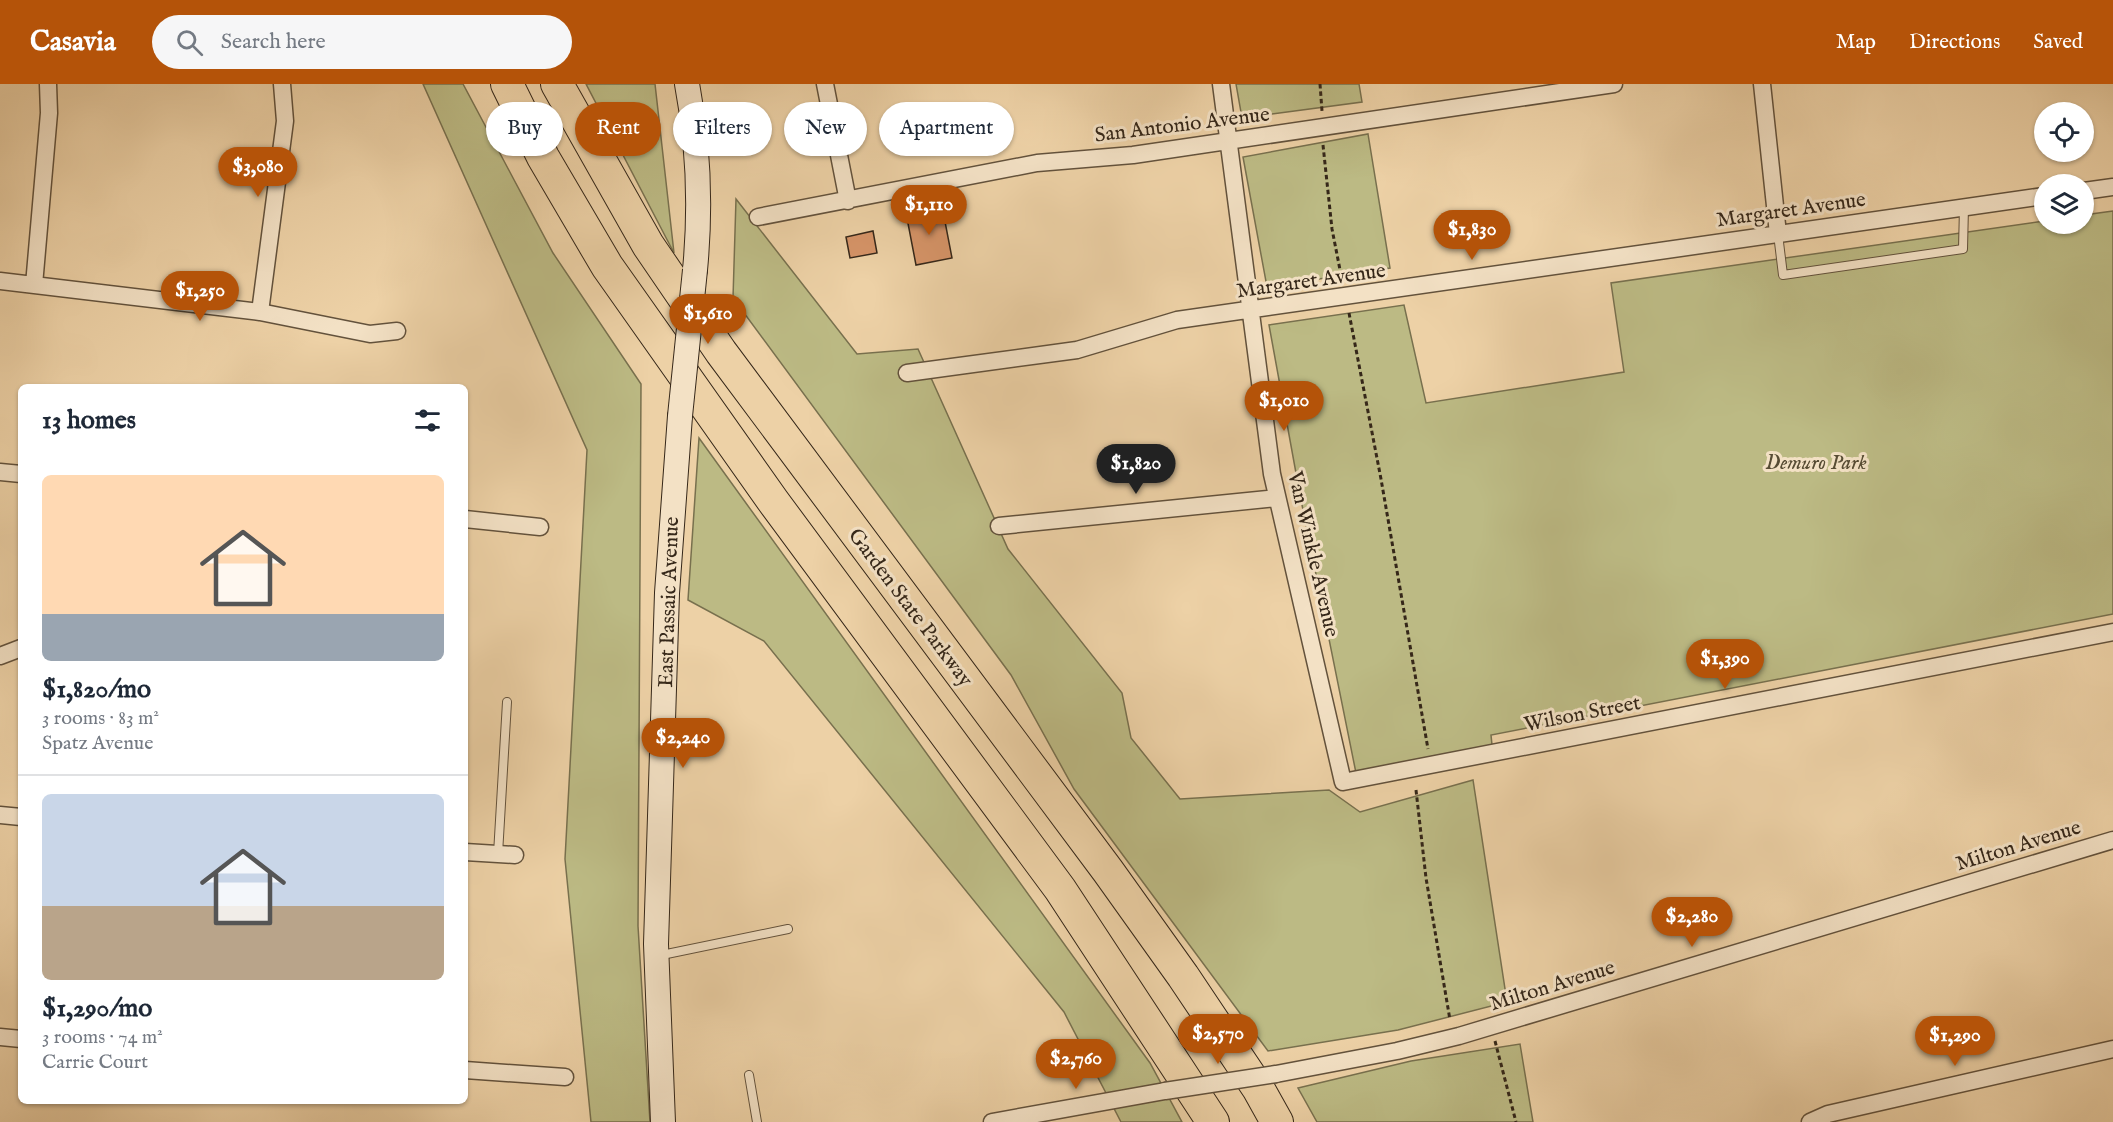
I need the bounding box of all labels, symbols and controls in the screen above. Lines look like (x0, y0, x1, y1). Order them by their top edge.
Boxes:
search box (152, 15, 572, 69)
text: Casavia (30, 25, 116, 60)
icon: search (173, 26, 206, 59)
text: Search here (221, 28, 326, 56)
text: Map (1836, 29, 1876, 56)
text: Directions (1909, 29, 2000, 56)
text: Saved (2033, 29, 2083, 56)
street label: San Antonio Avenue (1093, 101, 1272, 150)
chip: Buy (486, 102, 563, 156)
chip: Rent (575, 102, 661, 156)
chip: Filters (673, 102, 772, 156)
chip: New (784, 102, 867, 156)
chip: Apartment (879, 102, 1014, 156)
map controls (2034, 102, 2094, 234)
button: locate (2034, 102, 2094, 162)
pin: $3,080 (209, 147, 307, 198)
text: $3,080 (232, 154, 284, 179)
button: layers (2034, 174, 2094, 234)
pin: $1,110 (880, 185, 978, 236)
street label: Margaret Avenue (1715, 187, 1868, 234)
text: $1,110 (905, 192, 953, 217)
pin: $1,830 (1423, 210, 1521, 261)
text: $1,830 (1448, 217, 1496, 242)
street label: Margaret Avenue (1235, 258, 1388, 305)
pin: $1,250 (151, 271, 249, 322)
text: $1,250 (175, 278, 225, 303)
pin: $1,610 (659, 294, 757, 345)
text: $1,610 (683, 301, 733, 326)
pin: $1,010 (1235, 381, 1333, 432)
text: $1,010 (1259, 388, 1309, 413)
text: 13 homes (42, 404, 136, 437)
icon: filters (411, 404, 444, 437)
pin: $1,820 (1087, 444, 1185, 495)
park label: Demuro Park (1765, 450, 1867, 477)
text: $1,820 (1111, 451, 1161, 476)
street label: Van Winkle Avenue (1280, 468, 1345, 640)
icon: home (189, 514, 297, 622)
street label: East Passaic Avenue (653, 516, 686, 688)
street label: Garden State Parkway (841, 523, 979, 693)
pin: $1,390 (1676, 639, 1774, 690)
text: $1,390 (1700, 646, 1750, 671)
text: $1,820/mo (42, 673, 151, 706)
street label: Wilson Street (1522, 690, 1643, 739)
text: 3 rooms · 83 m² (42, 706, 159, 731)
pin: $2,240 (634, 718, 732, 769)
text: $2,240 (656, 725, 710, 750)
text: Spatz Avenue (42, 731, 153, 756)
street label: Milton Avenue (1953, 814, 2085, 878)
icon: home (189, 833, 297, 941)
pin: $2,280 (1643, 897, 1741, 948)
text: $2,280 (1666, 904, 1718, 929)
street label: Milton Avenue (1487, 954, 1619, 1018)
text: $1,290/mo (42, 992, 152, 1025)
pin: $2,570 (1169, 1014, 1267, 1065)
pin: $1,290 (1906, 1016, 2004, 1067)
text: $2,570 (1192, 1021, 1244, 1046)
text: $1,290 (1929, 1023, 1981, 1048)
text: 3 rooms · 74 m² (42, 1025, 163, 1050)
pin: $2,760 (1027, 1039, 1125, 1090)
text: $2,760 (1050, 1046, 1102, 1071)
text: Carrie Court (42, 1050, 148, 1075)

